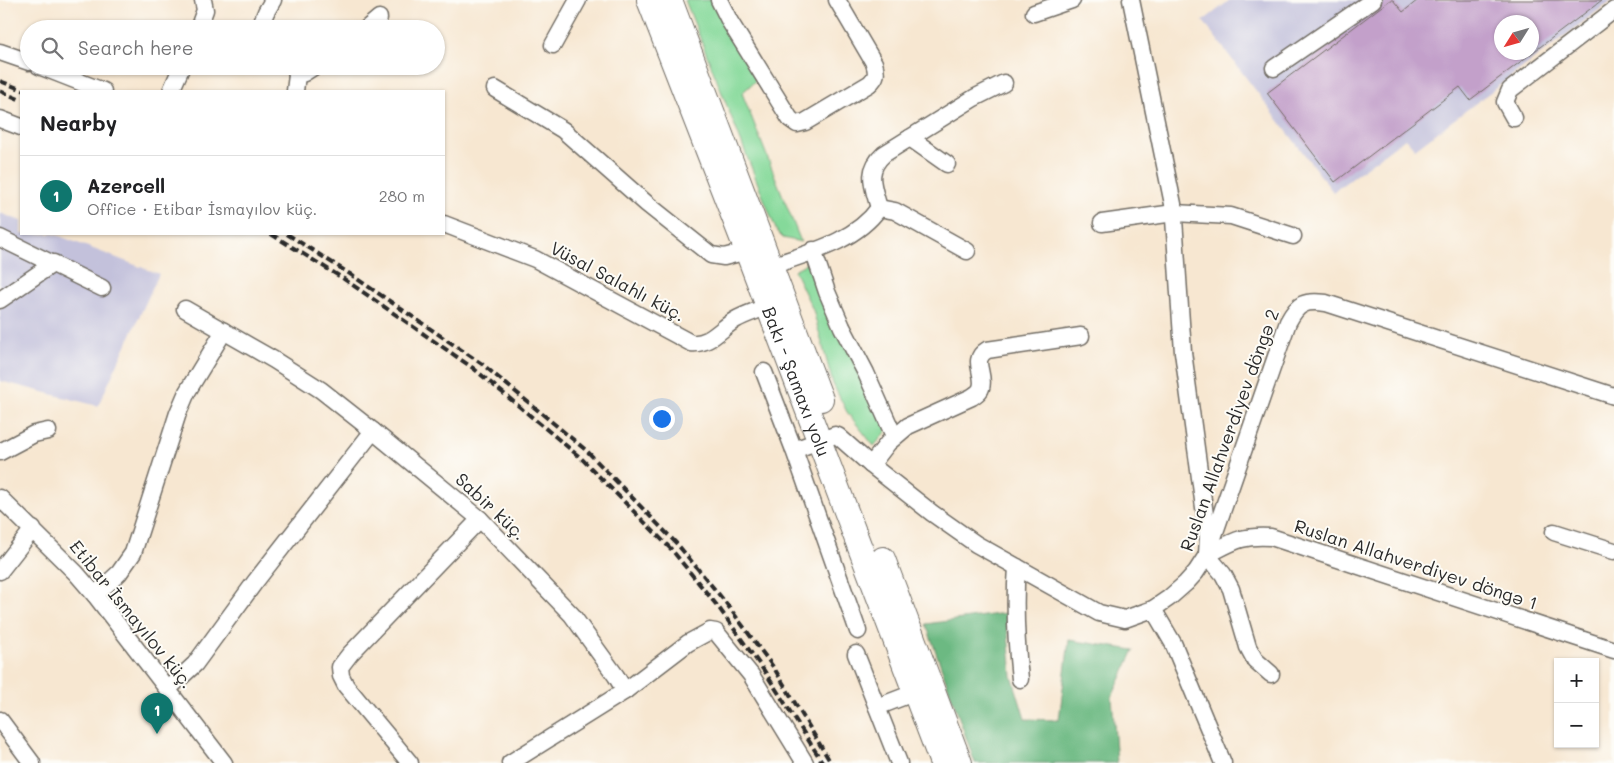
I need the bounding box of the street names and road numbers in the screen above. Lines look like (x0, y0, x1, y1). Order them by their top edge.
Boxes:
street label: Vüsal Salahlı küç. (546, 235, 690, 327)
street label: Bakı - Şamaxı yolu (757, 303, 836, 460)
street label: Ruslan Allahverdiyev döngə 2 (1174, 305, 1284, 555)
street label: Sabir küç. (450, 467, 532, 545)
street label: Ruslan Allahverdiyev döngə 1 (1291, 513, 1541, 615)
street label: Etibar İsmayılov küç. (65, 535, 199, 693)

